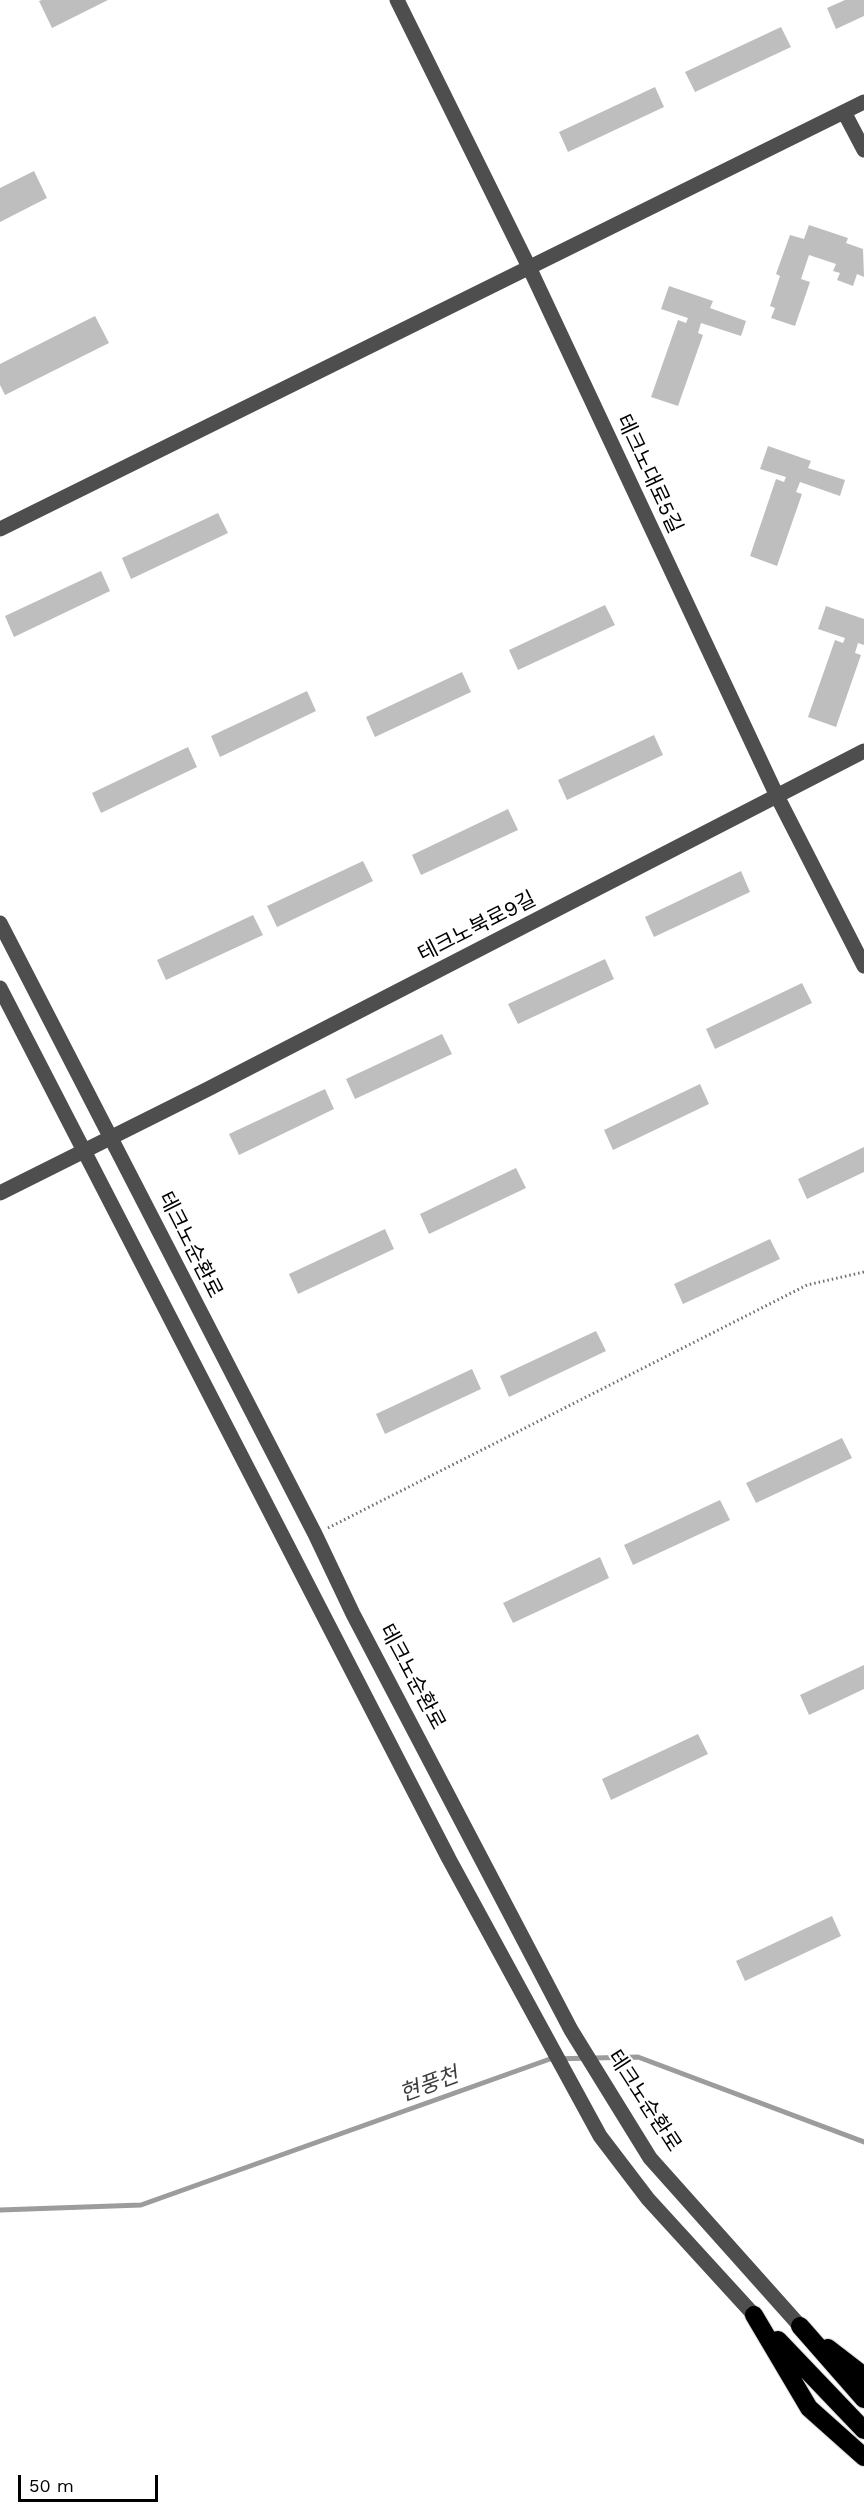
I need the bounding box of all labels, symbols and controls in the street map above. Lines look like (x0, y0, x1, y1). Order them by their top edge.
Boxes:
street label: 테크노대로5길 (611, 411, 687, 537)
street label: 테크노북로9길 (414, 887, 540, 967)
street label: 테크노순환로 (152, 1188, 228, 1302)
street label: 테크노순환로 (374, 1620, 450, 1734)
street label: 테크노순환로 (602, 2046, 686, 2156)
water label: 현풍천 (396, 2062, 462, 2108)
scale bar (21, 2463, 160, 2501)
text: 50 m (29, 2475, 74, 2496)

